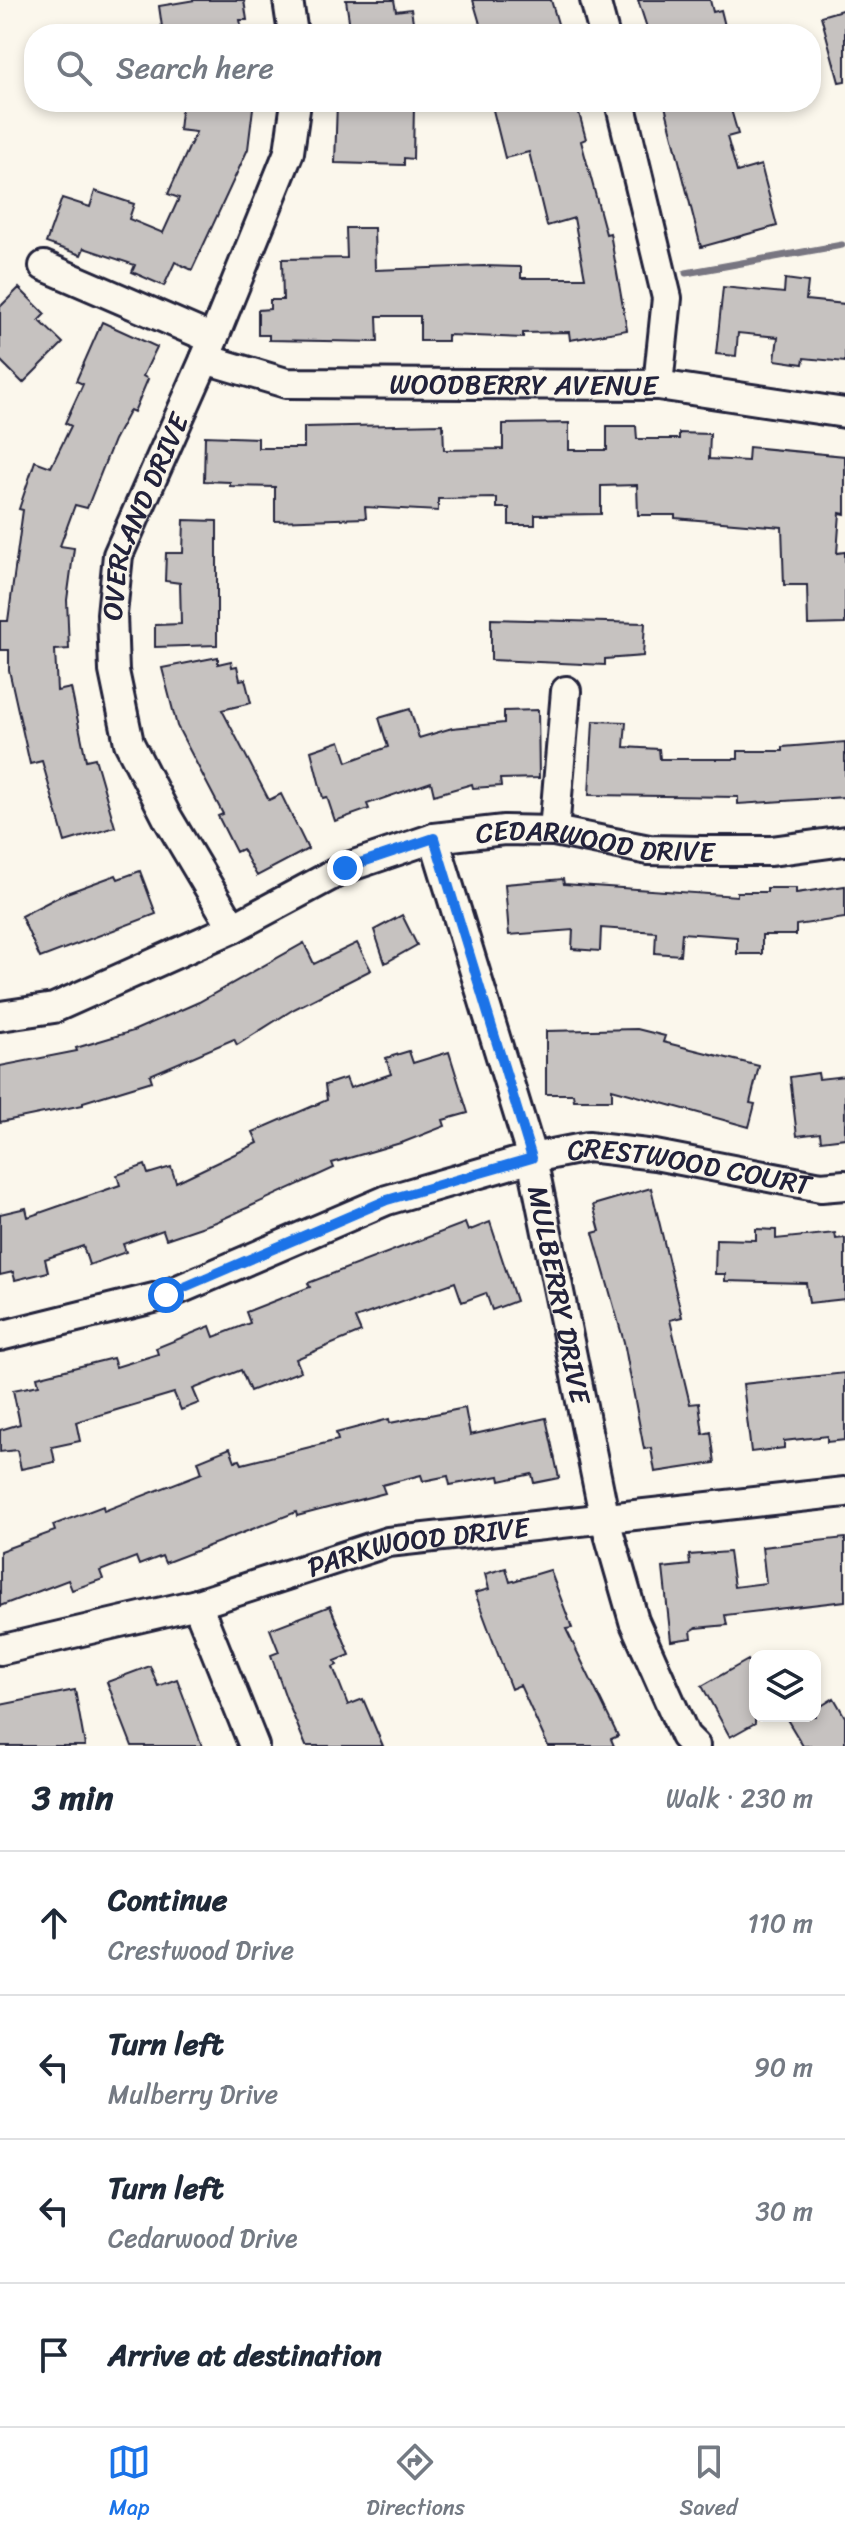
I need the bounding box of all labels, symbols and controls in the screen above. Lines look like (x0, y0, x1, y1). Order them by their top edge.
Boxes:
search box (24, 24, 821, 112)
text: Search here (116, 41, 274, 95)
icon: search (52, 46, 96, 90)
street label: WOODBERRY AVENUE (389, 360, 659, 410)
street label: OVERLAND DRIVE (87, 404, 204, 623)
street label: CEDARWOOD DRIVE (473, 805, 716, 876)
route end (327, 850, 363, 886)
street label: CRESTWOOD COURT (562, 1123, 818, 1210)
street label: MULBERRY DRIVE (513, 1181, 605, 1410)
route start (148, 1277, 184, 1313)
street label: PARKWOOD DRIVE (301, 1503, 533, 1592)
map controls (749, 1650, 821, 1722)
button: layers (749, 1650, 821, 1722)
text: 3 min (32, 1768, 113, 1828)
text: Walk · 230 m (666, 1775, 813, 1821)
text: Continue (108, 1873, 227, 1927)
text: 110 m (748, 1900, 813, 1946)
icon: ahead (32, 1901, 76, 1945)
text: Crestwood Drive (108, 1927, 294, 1973)
text: Turn left (108, 2017, 224, 2071)
text: 90 m (754, 2044, 813, 2090)
icon: left (32, 2045, 76, 2089)
text: Mulberry Drive (108, 2071, 278, 2117)
text: Turn left (108, 2161, 224, 2215)
text: 30 m (756, 2188, 813, 2234)
icon: left (32, 2189, 76, 2233)
text: Cedarwood Drive (108, 2215, 298, 2261)
text: Arrive at destination (108, 2328, 382, 2382)
icon: arrive (32, 2333, 76, 2377)
tab: Map (107, 2440, 151, 2527)
tab: Directions (366, 2440, 465, 2527)
tab: Saved (680, 2440, 738, 2527)

